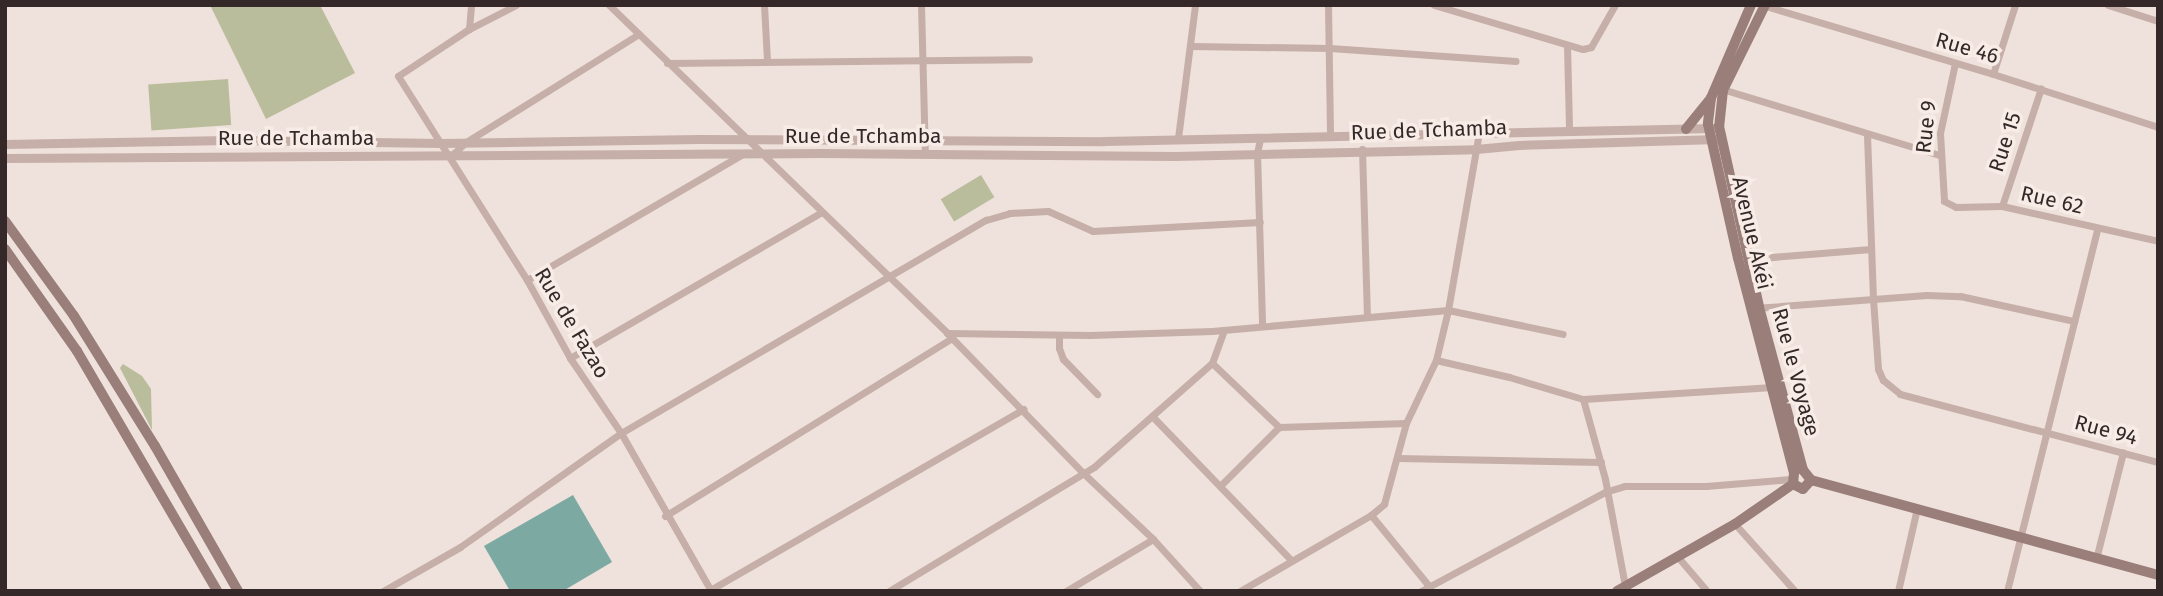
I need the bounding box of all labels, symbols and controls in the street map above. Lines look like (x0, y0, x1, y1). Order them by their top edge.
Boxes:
street label: Rue 46 (1933, 27, 2001, 69)
street label: Rue 9 (1911, 99, 1941, 155)
street label: Rue 15 (1984, 109, 2026, 175)
street label: Rue de Tchamba (1350, 115, 1508, 145)
street label: Rue de Tchamba (785, 123, 941, 149)
street label: Rue de Tchamba (218, 125, 374, 151)
street label: Avenue Akéi (1727, 174, 1777, 292)
street label: Rue 62 (2018, 181, 2086, 219)
street label: Rue de Fazao (529, 263, 615, 383)
street label: Rue le Voyage (1767, 305, 1825, 439)
street label: Rue 94 (2072, 410, 2140, 450)

